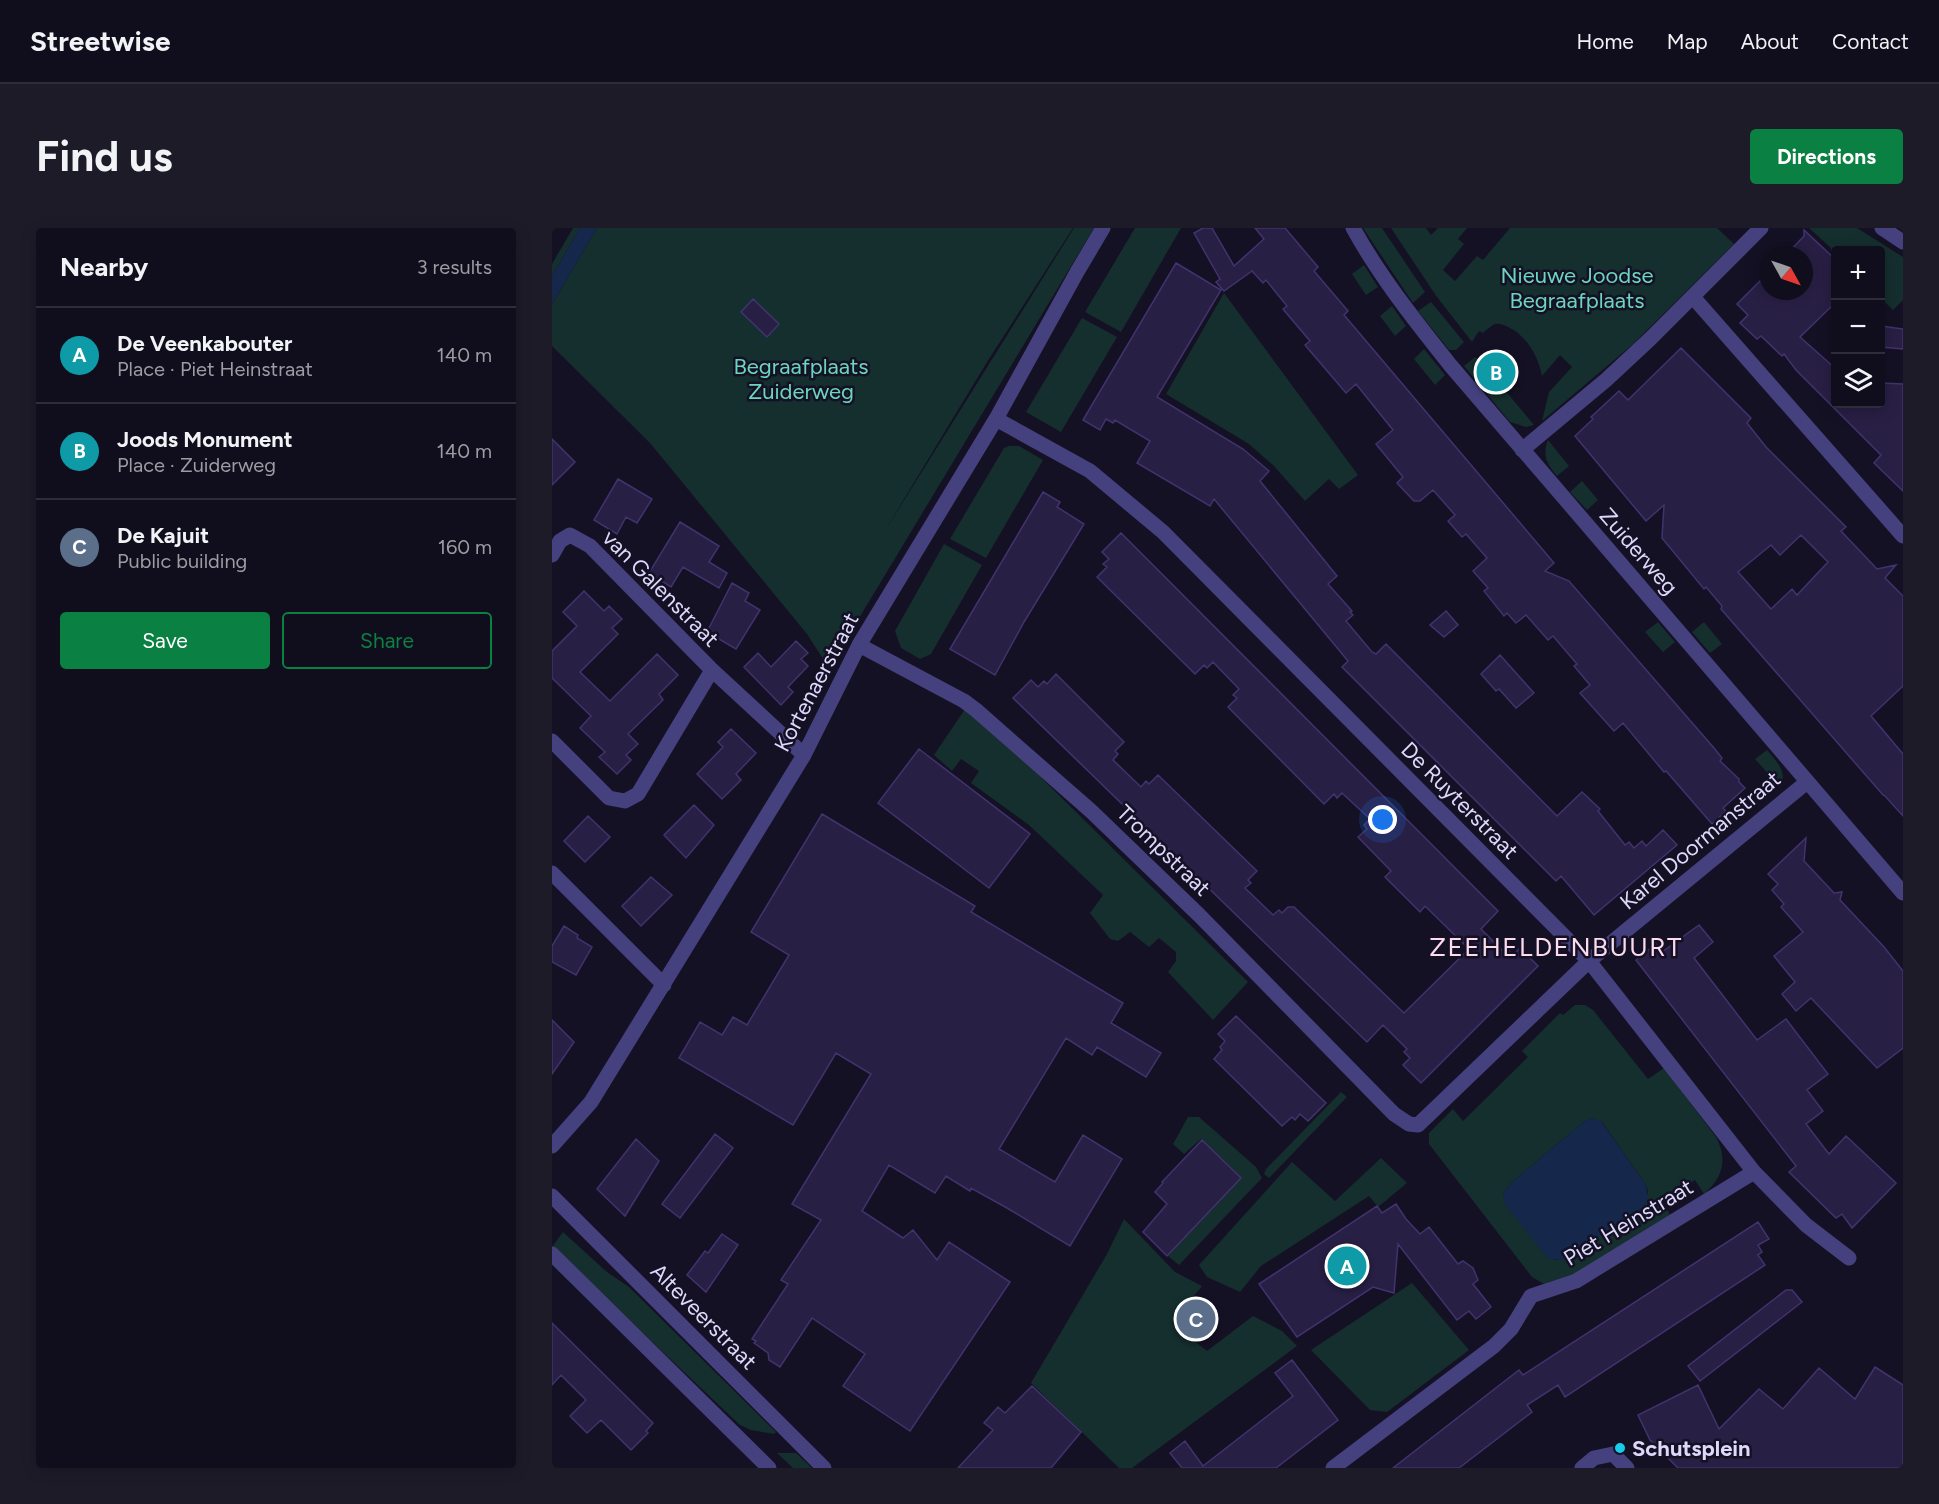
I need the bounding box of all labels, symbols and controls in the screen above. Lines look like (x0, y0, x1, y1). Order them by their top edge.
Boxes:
text: Streetwise (30, 24, 170, 58)
text: Home (1577, 29, 1634, 54)
text: Map (1667, 29, 1708, 54)
text: About (1741, 29, 1799, 54)
text: Contact (1832, 29, 1909, 54)
button: Directions (1750, 129, 1903, 184)
text: Find us (36, 131, 173, 182)
north arrow (1759, 246, 1813, 300)
map controls (1831, 246, 1885, 408)
button: + (1831, 246, 1885, 300)
text: Nearby (60, 251, 148, 283)
text: 3 results (417, 255, 492, 279)
park label: Nieuwe Joodse Begraafplaats (1501, 262, 1653, 314)
button: − (1831, 300, 1885, 354)
text: De Veenkabouter (117, 330, 292, 357)
text: A (72, 343, 87, 367)
text: 140 m (437, 343, 492, 367)
pin: B (1476, 350, 1516, 394)
park label: Begraafplaats Zuiderweg (733, 353, 869, 405)
button: layers (1831, 354, 1885, 408)
text: Place · Piet Heinstraat (117, 357, 313, 381)
text: Joods Monument (117, 426, 293, 453)
text: B (73, 439, 86, 463)
text: 140 m (437, 439, 492, 463)
text: Place · Zuiderweg (117, 453, 276, 477)
street label: Zuiderweg (1594, 503, 1684, 600)
text: De Kajuit (117, 522, 209, 549)
street label: van Galenstraat (597, 524, 725, 652)
text: C (72, 535, 87, 559)
text: 160 m (438, 535, 492, 559)
text: Public building (117, 549, 247, 573)
street label: Kortenaerstraat (769, 608, 864, 756)
button: Save (60, 612, 270, 669)
button: Share (282, 612, 492, 669)
street label: De Ruyterstraat (1395, 736, 1524, 865)
street label: Karel Doormanstraat (1615, 765, 1786, 915)
street label: Trompstraat (1111, 799, 1216, 902)
your location (1368, 805, 1397, 834)
district label: ZEEHELDENBUURT (1429, 931, 1683, 963)
street label: Piet Heinstraat (1559, 1173, 1698, 1272)
pin: A (1328, 1244, 1366, 1288)
street label: Alteveerstraat (645, 1258, 762, 1375)
pin: C (1176, 1296, 1216, 1342)
place label: Schutsplein (1632, 1435, 1751, 1462)
marker: Schutsplein (1613, 1441, 1627, 1455)

